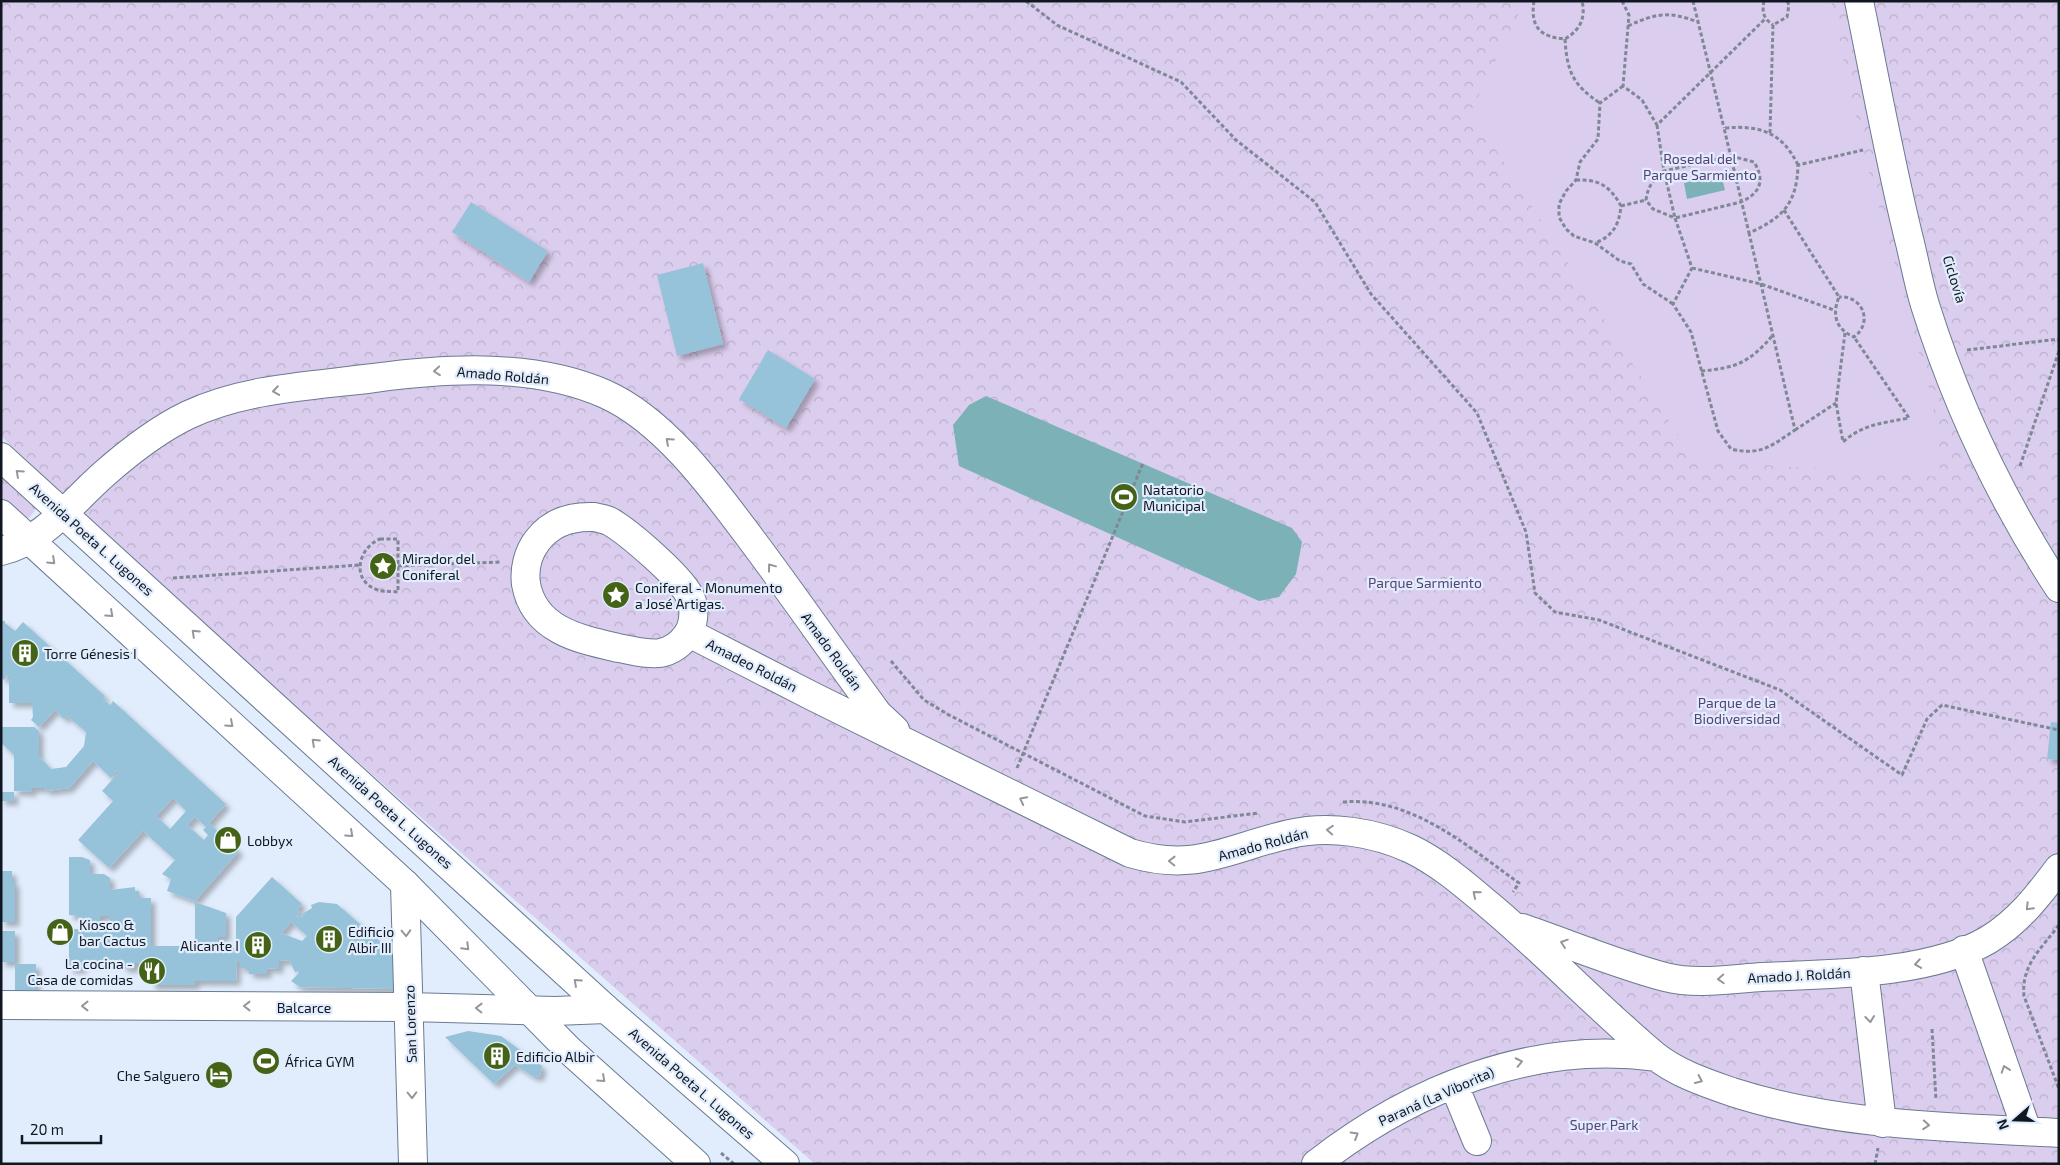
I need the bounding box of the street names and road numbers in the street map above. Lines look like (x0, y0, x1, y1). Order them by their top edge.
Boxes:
street label: Ciclovía (1940, 253, 1970, 305)
street label: Amado Roldán (456, 363, 550, 387)
street label: Avenida Poeta L. Lugones (27, 479, 157, 599)
street label: Amado Roldán (798, 609, 866, 693)
street label: Amadeo Roldán (704, 635, 800, 695)
street label: Avenida Poeta L. Lugones (326, 752, 456, 872)
street label: Amado Roldán (1216, 824, 1310, 864)
street label: Amado J. Roldán (1747, 964, 1851, 986)
street label: San Lorenzo (400, 985, 420, 1063)
street label: Balcarce (277, 999, 331, 1016)
street label: Avenida Poeta L. Lugones (626, 1024, 758, 1142)
street label: Paraná (La Viborita) (1375, 1063, 1497, 1129)

